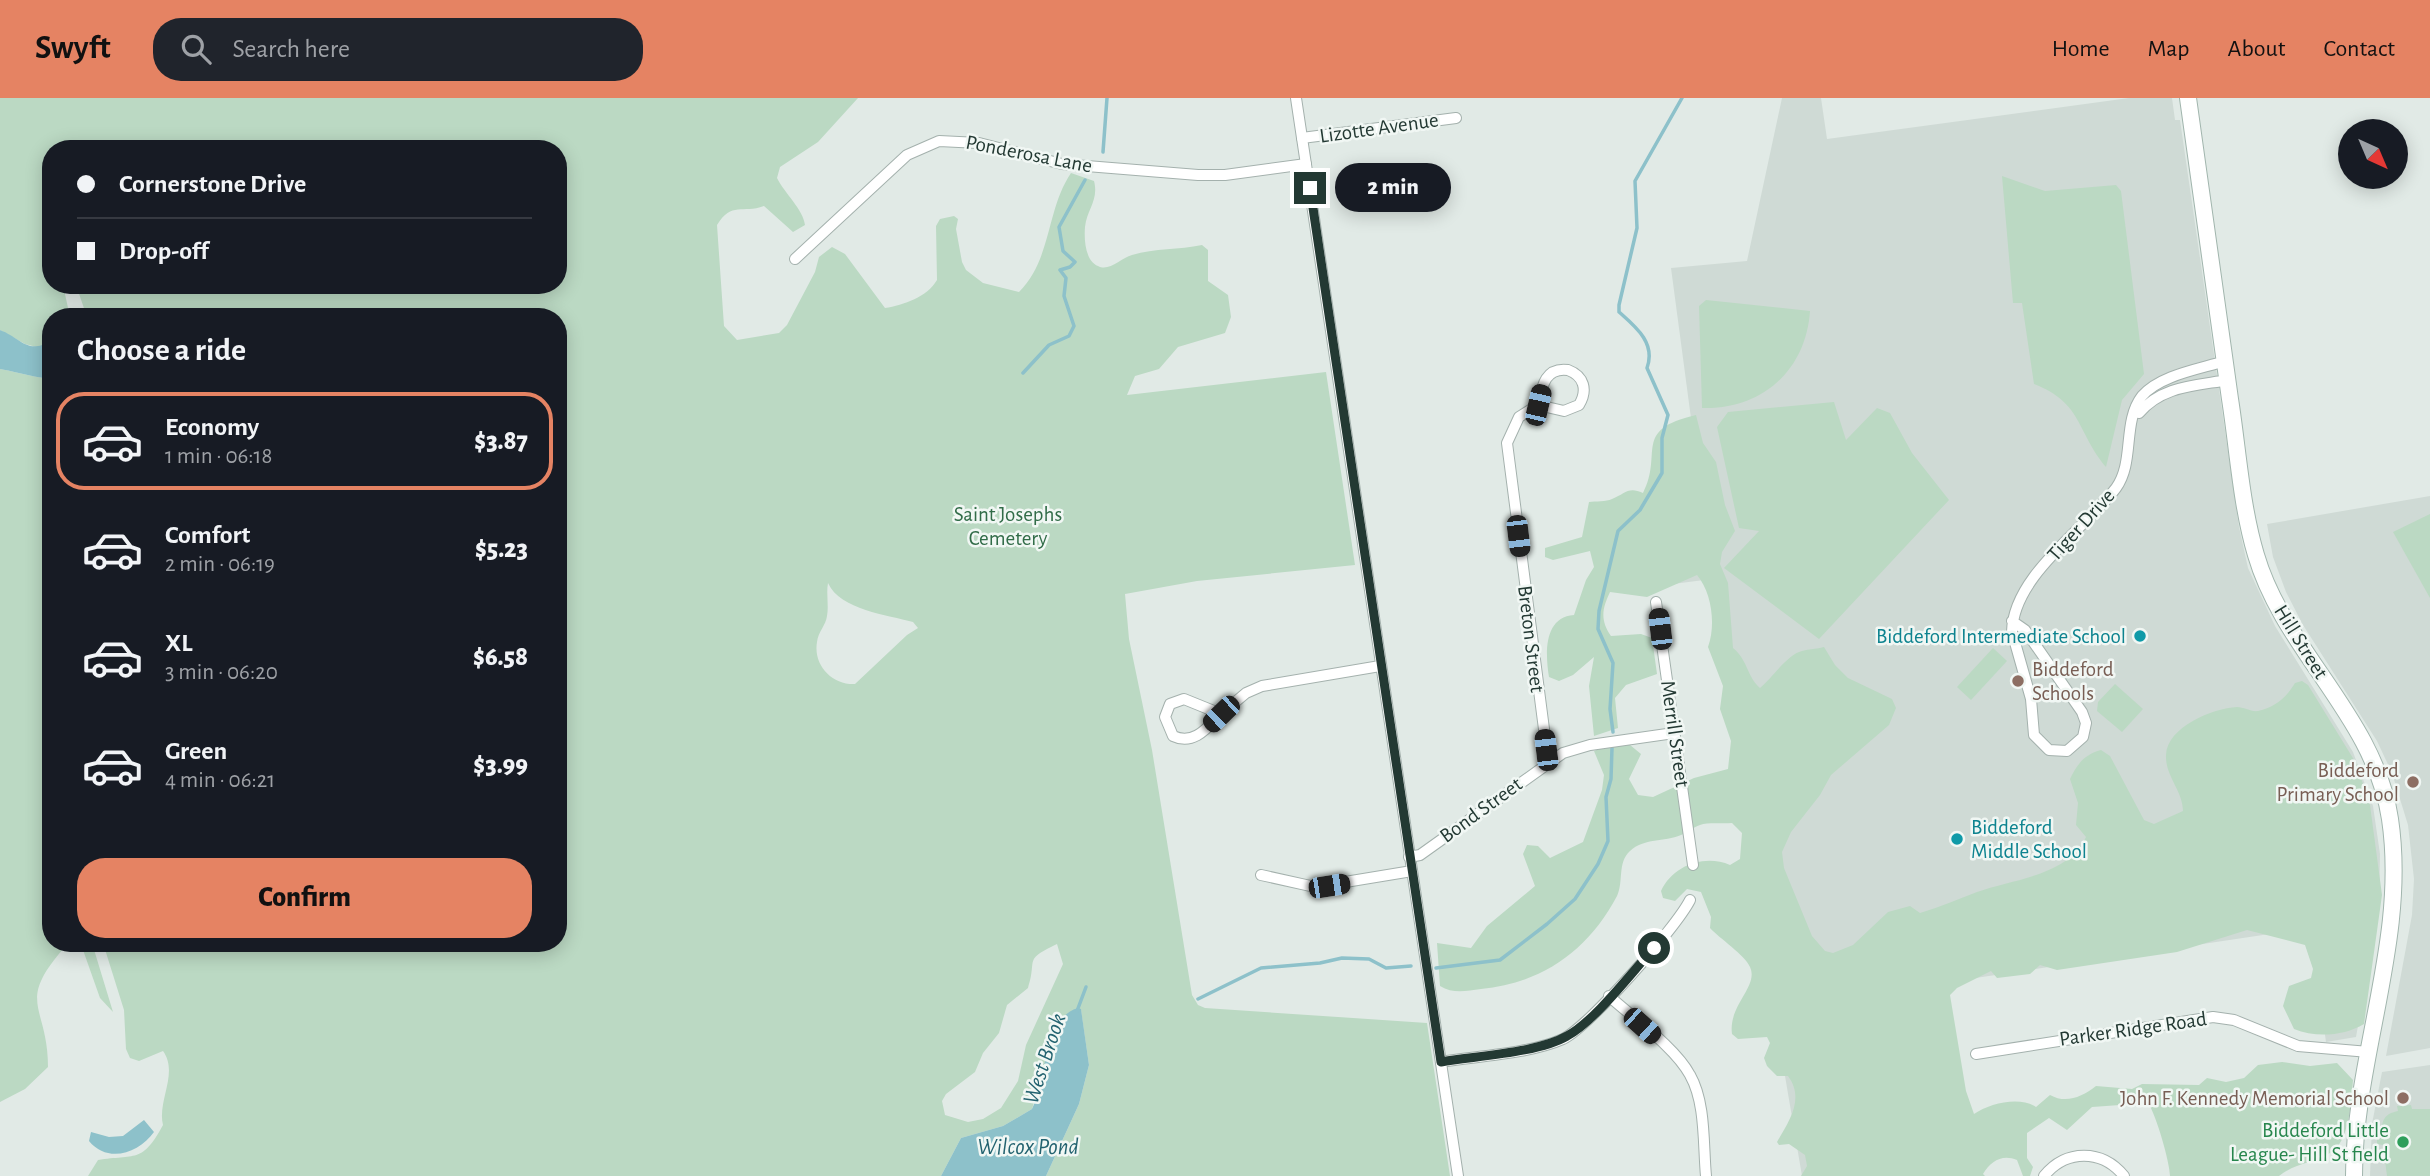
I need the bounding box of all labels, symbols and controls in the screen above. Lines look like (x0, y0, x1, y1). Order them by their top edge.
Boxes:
search box (153, 18, 643, 81)
icon: search (177, 30, 215, 68)
text: Swyft (35, 32, 111, 65)
text: Search here (233, 36, 350, 62)
text: Home (2052, 37, 2110, 61)
text: Map (2148, 37, 2190, 61)
text: About (2228, 37, 2285, 61)
text: Contact (2323, 37, 2395, 61)
street label: Lizotte Avenue (1318, 109, 1440, 147)
north arrow (2338, 119, 2408, 189)
map controls (2338, 119, 2408, 189)
street label: Ponderosa Lane (964, 131, 1094, 177)
callout: 2 min (1334, 164, 1450, 212)
text: Cornerstone Drive (119, 171, 306, 197)
route end (1294, 172, 1326, 204)
text: 2 min (1367, 176, 1419, 199)
text: Drop-off (119, 238, 208, 264)
text: Choose a ride (77, 334, 246, 366)
car (1524, 382, 1553, 428)
icon: car (81, 410, 144, 473)
text: Economy (165, 414, 259, 440)
text: $3.87 (474, 428, 528, 454)
text: 1 min · 06:18 (165, 445, 272, 468)
street label: Tiger Drive (2043, 485, 2119, 565)
park label: Saint Josephs Cemetery (954, 504, 1062, 549)
car (1506, 514, 1531, 558)
icon: car (81, 518, 144, 581)
text: Comfort (165, 522, 250, 548)
text: $5.23 (475, 536, 528, 562)
text: 2 min · 06:19 (165, 553, 275, 576)
street label: Breton Street (1514, 584, 1548, 694)
street label: Hill Street (2270, 601, 2332, 683)
car (1648, 607, 1673, 651)
icon: car (81, 626, 144, 689)
place label: Biddeford Intermediate School (1876, 626, 2126, 647)
marker: Biddeford Intermediate School (2132, 628, 2148, 644)
text: XL (165, 630, 192, 656)
text: $6.58 (473, 644, 528, 670)
place label: Biddeford Schools (2032, 659, 2114, 704)
text: 3 min · 06:20 (165, 661, 278, 684)
marker: Biddeford Schools (2010, 673, 2026, 689)
street label: Merrill Street (1657, 679, 1693, 789)
car (1199, 692, 1244, 736)
car (1534, 728, 1559, 772)
icon: car (81, 734, 144, 797)
text: Green (165, 738, 227, 764)
text: $3.99 (473, 752, 528, 778)
place label: Biddeford Primary School (2276, 760, 2399, 805)
text: 4 min · 06:21 (165, 769, 275, 792)
street label: Bond Street (1436, 773, 1526, 847)
marker: Biddeford Primary School (2405, 774, 2421, 790)
place label: Biddeford Middle School (1971, 817, 2087, 862)
marker: Biddeford Middle School (1949, 831, 1965, 847)
button: Confirm (77, 858, 532, 938)
car (1307, 872, 1352, 900)
route start (1638, 932, 1670, 964)
car (1620, 1004, 1665, 1048)
street label: Parker Ridge Road (2058, 1008, 2208, 1050)
water label: West Brook (1020, 1011, 1071, 1107)
place label: John F. Kennedy Memorial School (2120, 1088, 2389, 1109)
marker: John F. Kennedy Memorial School (2395, 1090, 2411, 1106)
place label: Biddeford Little League- Hill St field (2230, 1120, 2389, 1165)
marker: Biddeford Little League- Hill St field (2395, 1134, 2411, 1150)
water label: Wilcox Pond (977, 1136, 1079, 1159)

